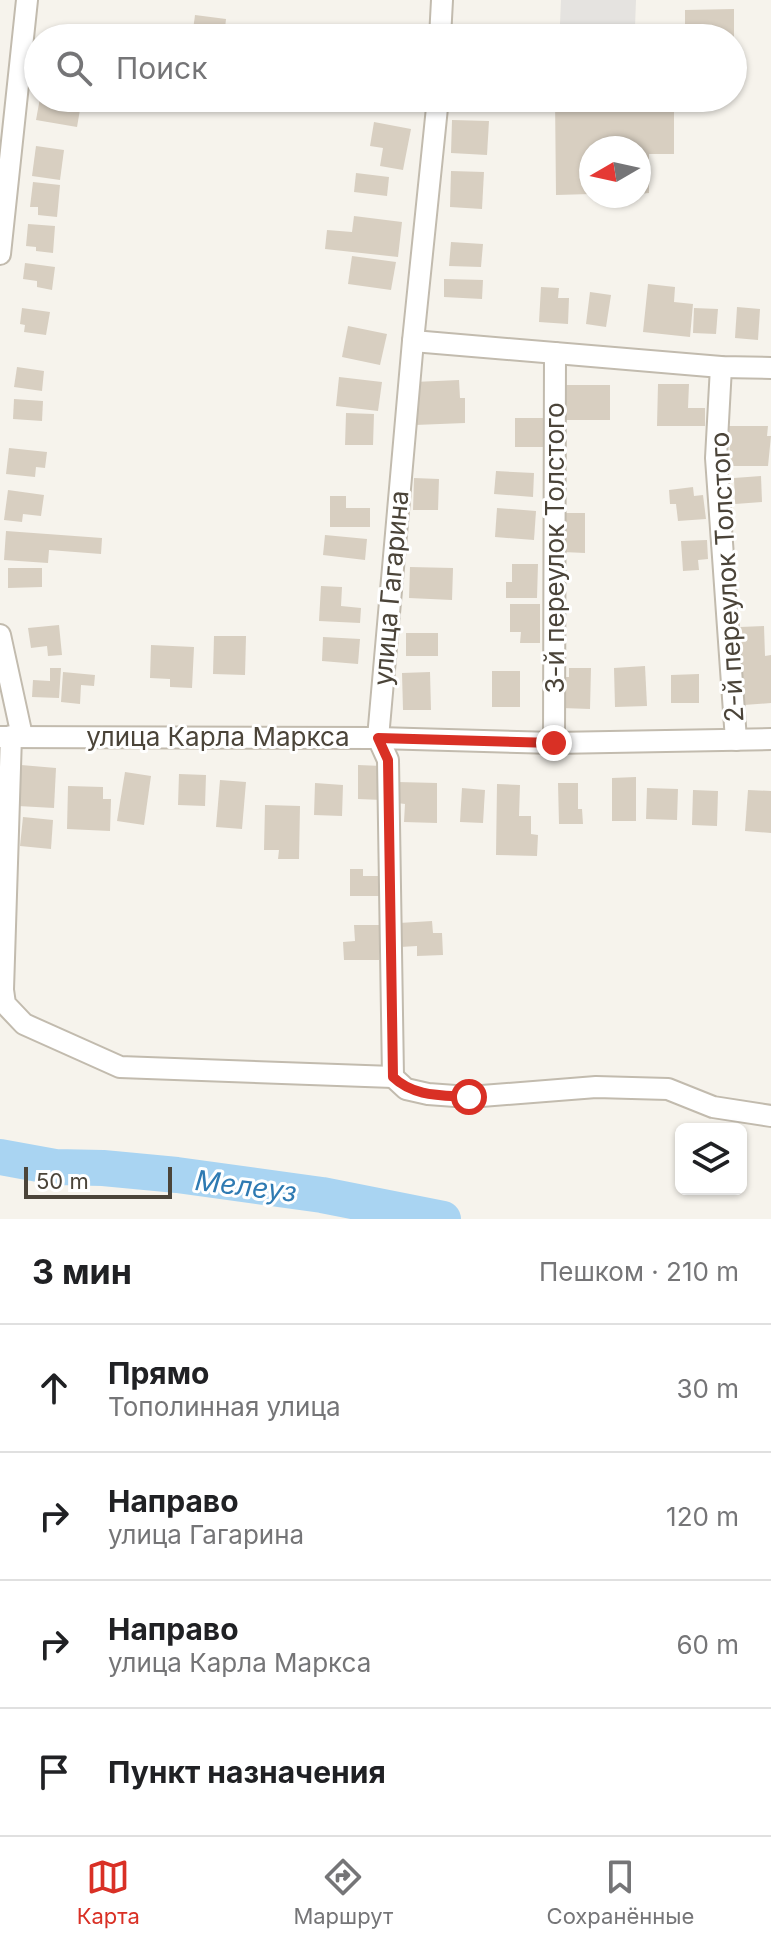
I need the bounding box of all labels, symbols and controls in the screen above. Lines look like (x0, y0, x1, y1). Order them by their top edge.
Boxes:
search box (24, 24, 747, 112)
icon: search (52, 46, 96, 90)
text: Поиск (116, 50, 207, 86)
north arrow (579, 136, 651, 208)
street label: 3-й переулок Толстого (539, 402, 570, 694)
street label: 2-й переулок Толстого (703, 431, 750, 723)
street label: улица Гагарина (367, 489, 414, 687)
street label: улица Карла Маркса (86, 721, 350, 752)
route end (536, 725, 572, 761)
route start (451, 1079, 487, 1115)
map controls (675, 1123, 747, 1195)
button: layers (675, 1123, 747, 1195)
scale bar (24, 1163, 172, 1199)
water label: Мелеуз (193, 1163, 299, 1209)
text: 50 m (36, 1168, 89, 1194)
text: 3 мин (32, 1251, 132, 1292)
text: Пешком · 210 m (539, 1256, 739, 1287)
text: Прямо (108, 1355, 209, 1391)
icon: ahead (32, 1366, 76, 1410)
text: 30 m (676, 1373, 739, 1404)
text: Тополинная улица (108, 1391, 341, 1422)
text: Направо (108, 1483, 239, 1519)
icon: right (32, 1494, 76, 1538)
text: 120 m (666, 1501, 739, 1532)
text: улица Гагарина (108, 1519, 304, 1550)
text: Направо (108, 1611, 239, 1647)
icon: right (32, 1622, 76, 1666)
text: 60 m (676, 1629, 739, 1660)
text: улица Карла Маркса (108, 1647, 371, 1678)
icon: arrive (32, 1750, 76, 1794)
text: Пункт назначения (108, 1754, 386, 1790)
tab: Карта (77, 1855, 140, 1929)
tab: Маршрут (293, 1855, 393, 1929)
tab: Сохранённые (547, 1855, 694, 1929)

